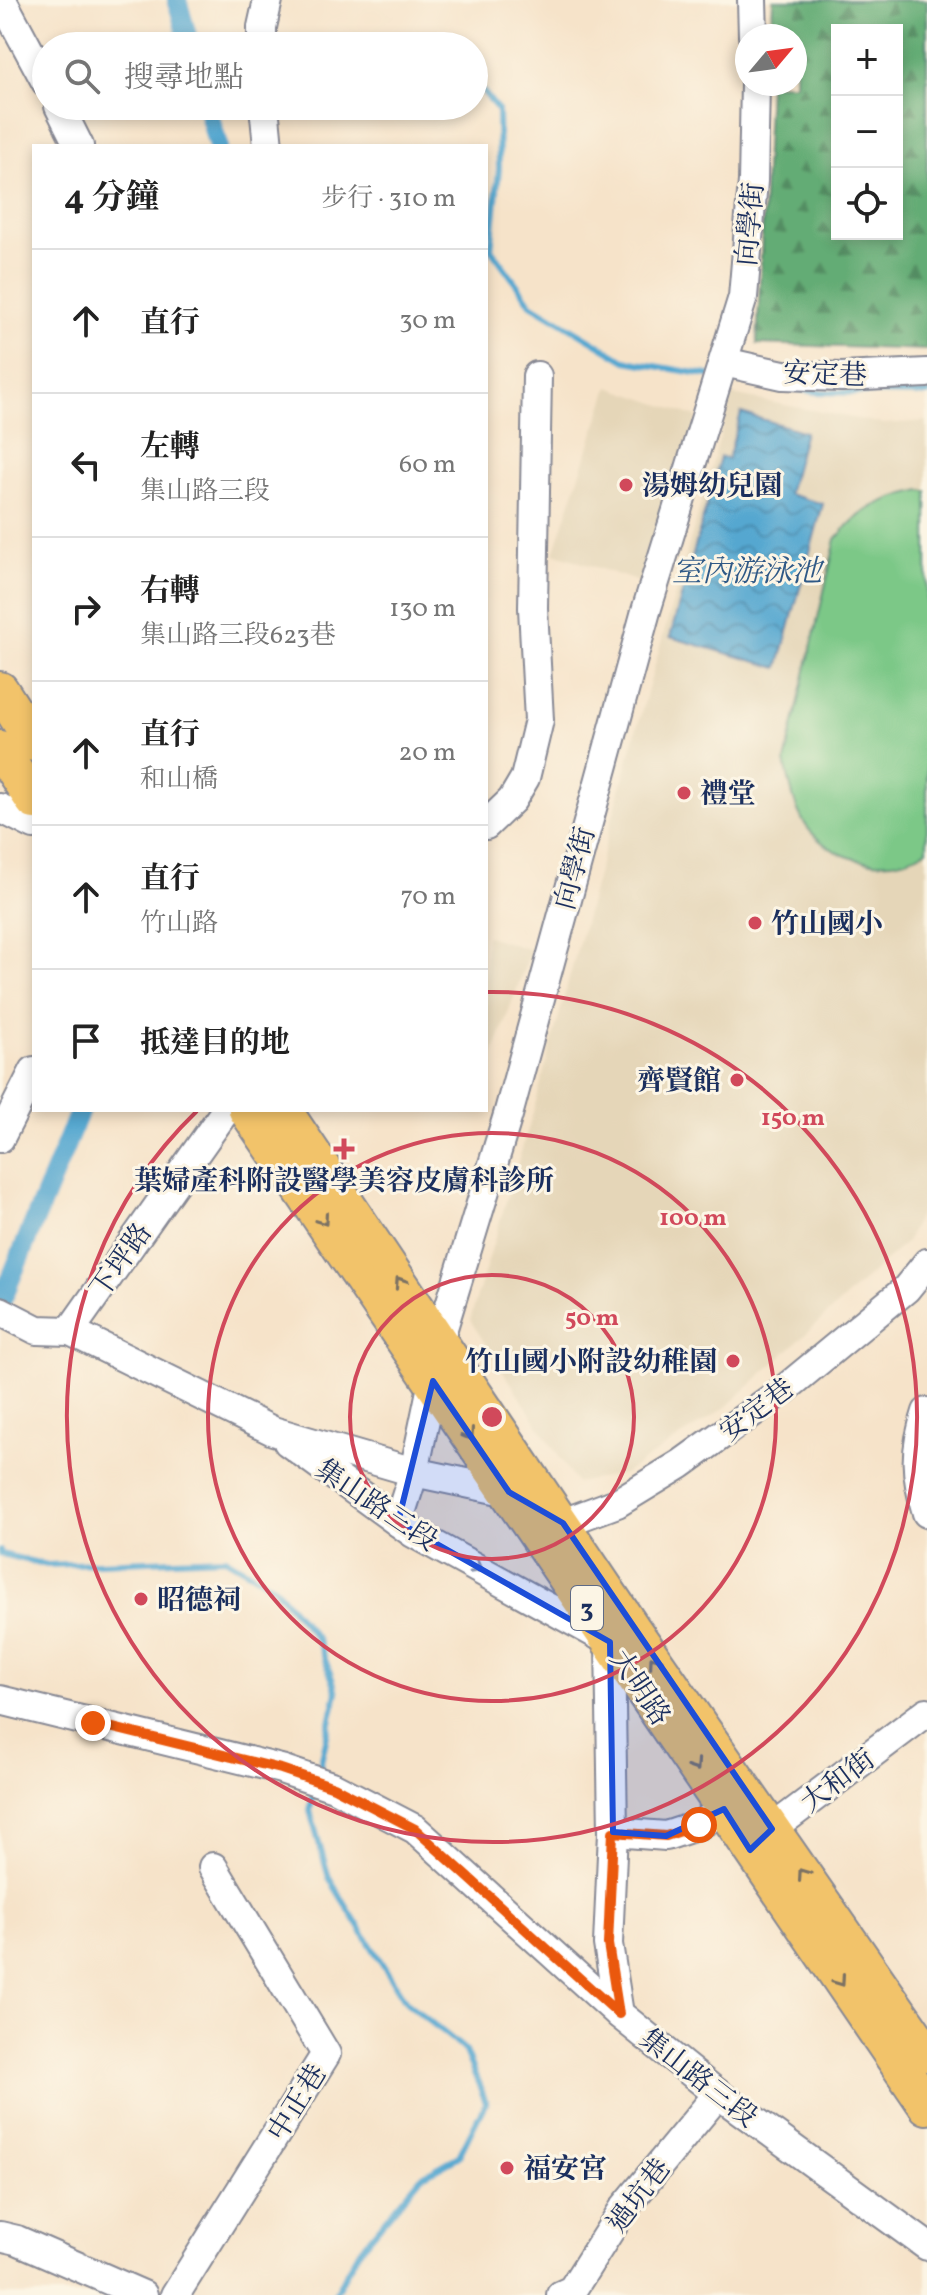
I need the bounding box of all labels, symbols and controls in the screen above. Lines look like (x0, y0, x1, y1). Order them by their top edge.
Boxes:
north arrow (735, 24, 807, 96)
map controls (831, 24, 903, 240)
button: + (831, 24, 903, 96)
search box (32, 32, 488, 120)
icon: search (60, 54, 104, 98)
text: 搜尋地點 (124, 58, 244, 100)
button: − (831, 96, 903, 168)
button: locate (831, 168, 903, 240)
text: 4 分鐘 (64, 176, 159, 223)
text: 步行 · 310 m (321, 181, 456, 217)
street label: 向學街 (728, 181, 775, 268)
icon: ahead (64, 299, 108, 343)
text: 直行 (140, 303, 200, 345)
text: 30 m (399, 303, 456, 339)
street label: 安定巷 (782, 355, 868, 396)
text: 左轉 (140, 427, 200, 469)
icon: left (64, 443, 108, 487)
text: 60 m (399, 447, 456, 483)
place label: 湯姆幼兒園 (642, 468, 782, 507)
text: 集山路三段 (140, 474, 270, 510)
marker: 湯姆幼兒園 (617, 476, 635, 494)
water label: 室內游泳池 (672, 552, 825, 594)
text: 右轉 (140, 571, 200, 613)
icon: right (64, 587, 108, 631)
text: 130 m (389, 591, 456, 627)
text: 集山路三段623巷 (140, 618, 336, 654)
text: 直行 (140, 715, 200, 757)
icon: ahead (64, 731, 108, 775)
text: 20 m (398, 735, 456, 771)
text: 和山橋 (140, 762, 218, 798)
place label: 禮堂 (700, 776, 756, 815)
marker: 禮堂 (675, 784, 693, 802)
street label: 向學街 (547, 823, 606, 914)
text: 直行 (140, 859, 200, 901)
icon: ahead (64, 875, 108, 919)
text: 70 m (401, 879, 456, 915)
text: 竹山路 (140, 906, 218, 942)
place label: 竹山國小 (771, 906, 883, 945)
marker: 竹山國小 (746, 914, 764, 932)
icon: arrive (64, 1019, 108, 1063)
text: 抵達目的地 (140, 1023, 290, 1065)
place label: 齊賢館 (637, 1063, 721, 1102)
marker: 齊賢館 (728, 1071, 746, 1089)
text: 150 m (761, 1102, 825, 1136)
marker: 葉婦產科附設醫學美容皮膚科診所 (333, 1138, 355, 1160)
place label: 葉婦產科附設醫學美容皮膚科診所 (134, 1163, 554, 1202)
text: 100 m (659, 1202, 727, 1236)
one-way arrow (313, 1212, 328, 1226)
street label: 下坪路 (82, 1216, 162, 1307)
one-way arrow (394, 1277, 409, 1291)
text: 50 m (565, 1302, 619, 1336)
place label: 竹山國小附設幼稚園 (465, 1344, 717, 1383)
marker: 竹山國小附設幼稚園 (724, 1352, 742, 1370)
street label: 安定巷 (712, 1370, 803, 1452)
centre of rings (478, 1403, 506, 1431)
one-way arrow (459, 1427, 474, 1441)
street label: 集山路三段 (307, 1451, 445, 1561)
one-way arrow (468, 1558, 483, 1574)
place label: 昭德祠 (157, 1582, 241, 1621)
road number: 3 (571, 1586, 603, 1630)
marker: 昭德祠 (132, 1590, 150, 1608)
street label: 大明路 (599, 1643, 679, 1734)
one-way arrow (649, 1655, 664, 1669)
route end (75, 1705, 111, 1741)
street label: 大和街 (793, 1741, 884, 1823)
one-way arrow (685, 1757, 700, 1771)
route start (681, 1807, 717, 1843)
one-way arrow (798, 1868, 813, 1882)
one-way arrow (831, 1972, 846, 1986)
street label: 集山路三段 (630, 2021, 765, 2137)
street label: 中正巷 (259, 2057, 337, 2149)
place label: 福安宮 (523, 2151, 607, 2190)
street label: 過坑巷 (599, 2151, 681, 2242)
marker: 福安宮 (498, 2159, 516, 2177)

